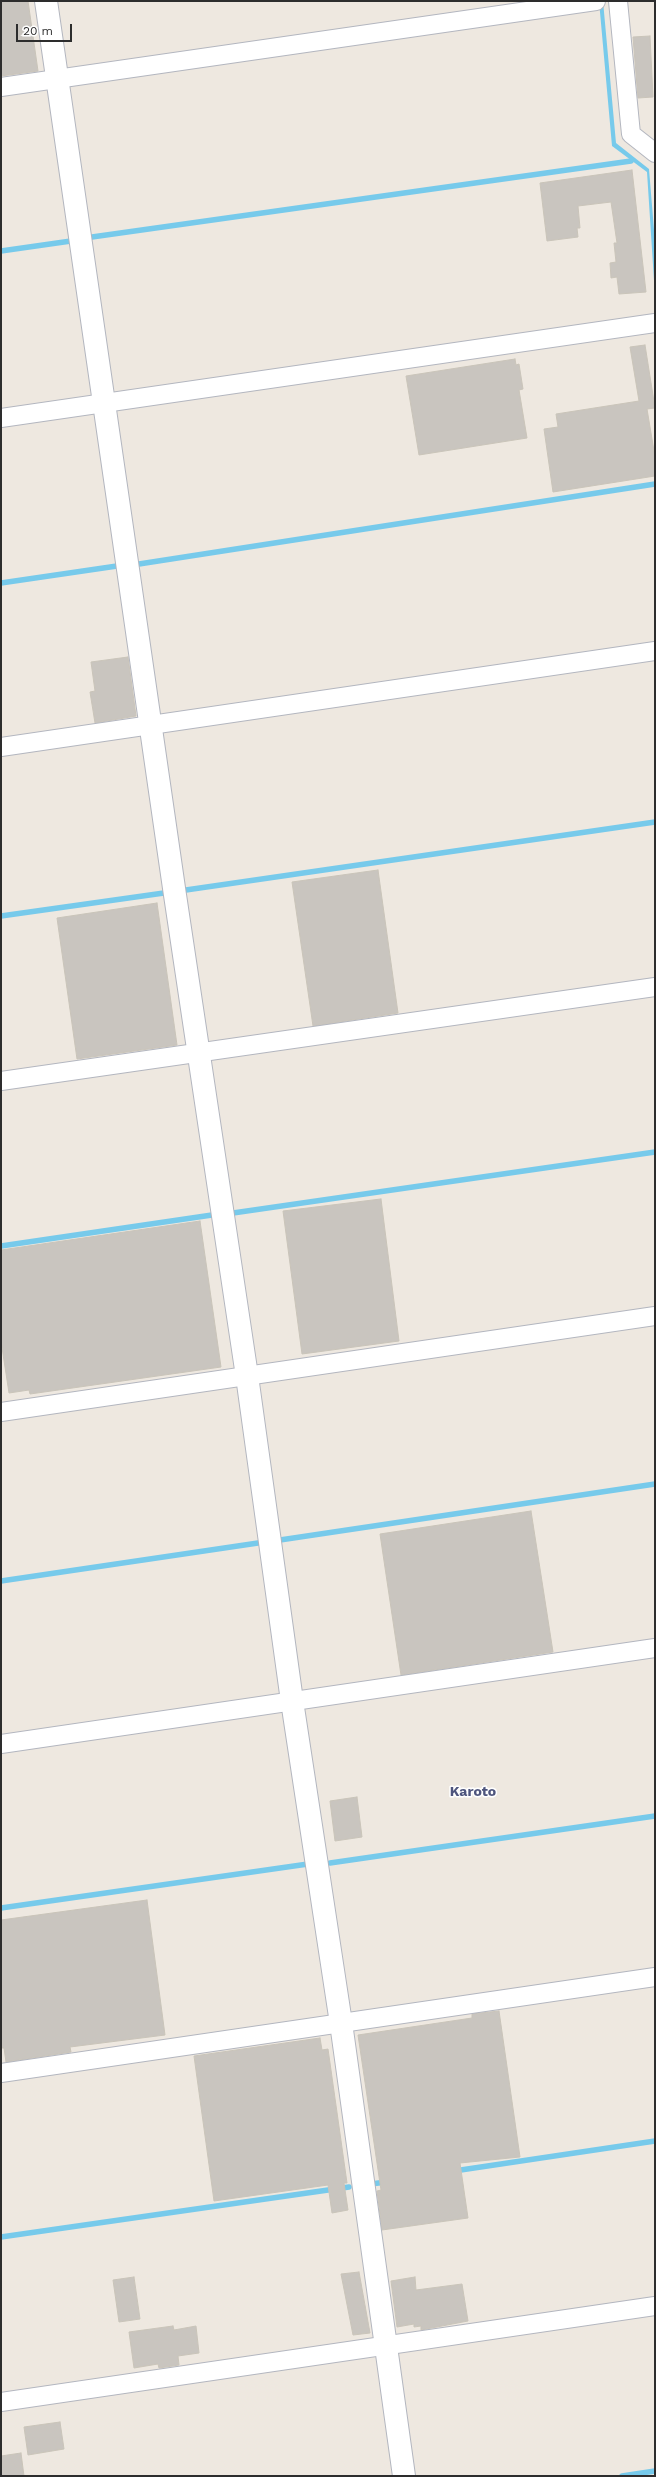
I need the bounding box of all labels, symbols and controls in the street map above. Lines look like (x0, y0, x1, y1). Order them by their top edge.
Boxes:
scale bar (18, 16, 74, 42)
text: 20 m (23, 24, 53, 38)
district label: Karoto (450, 1784, 496, 1800)

